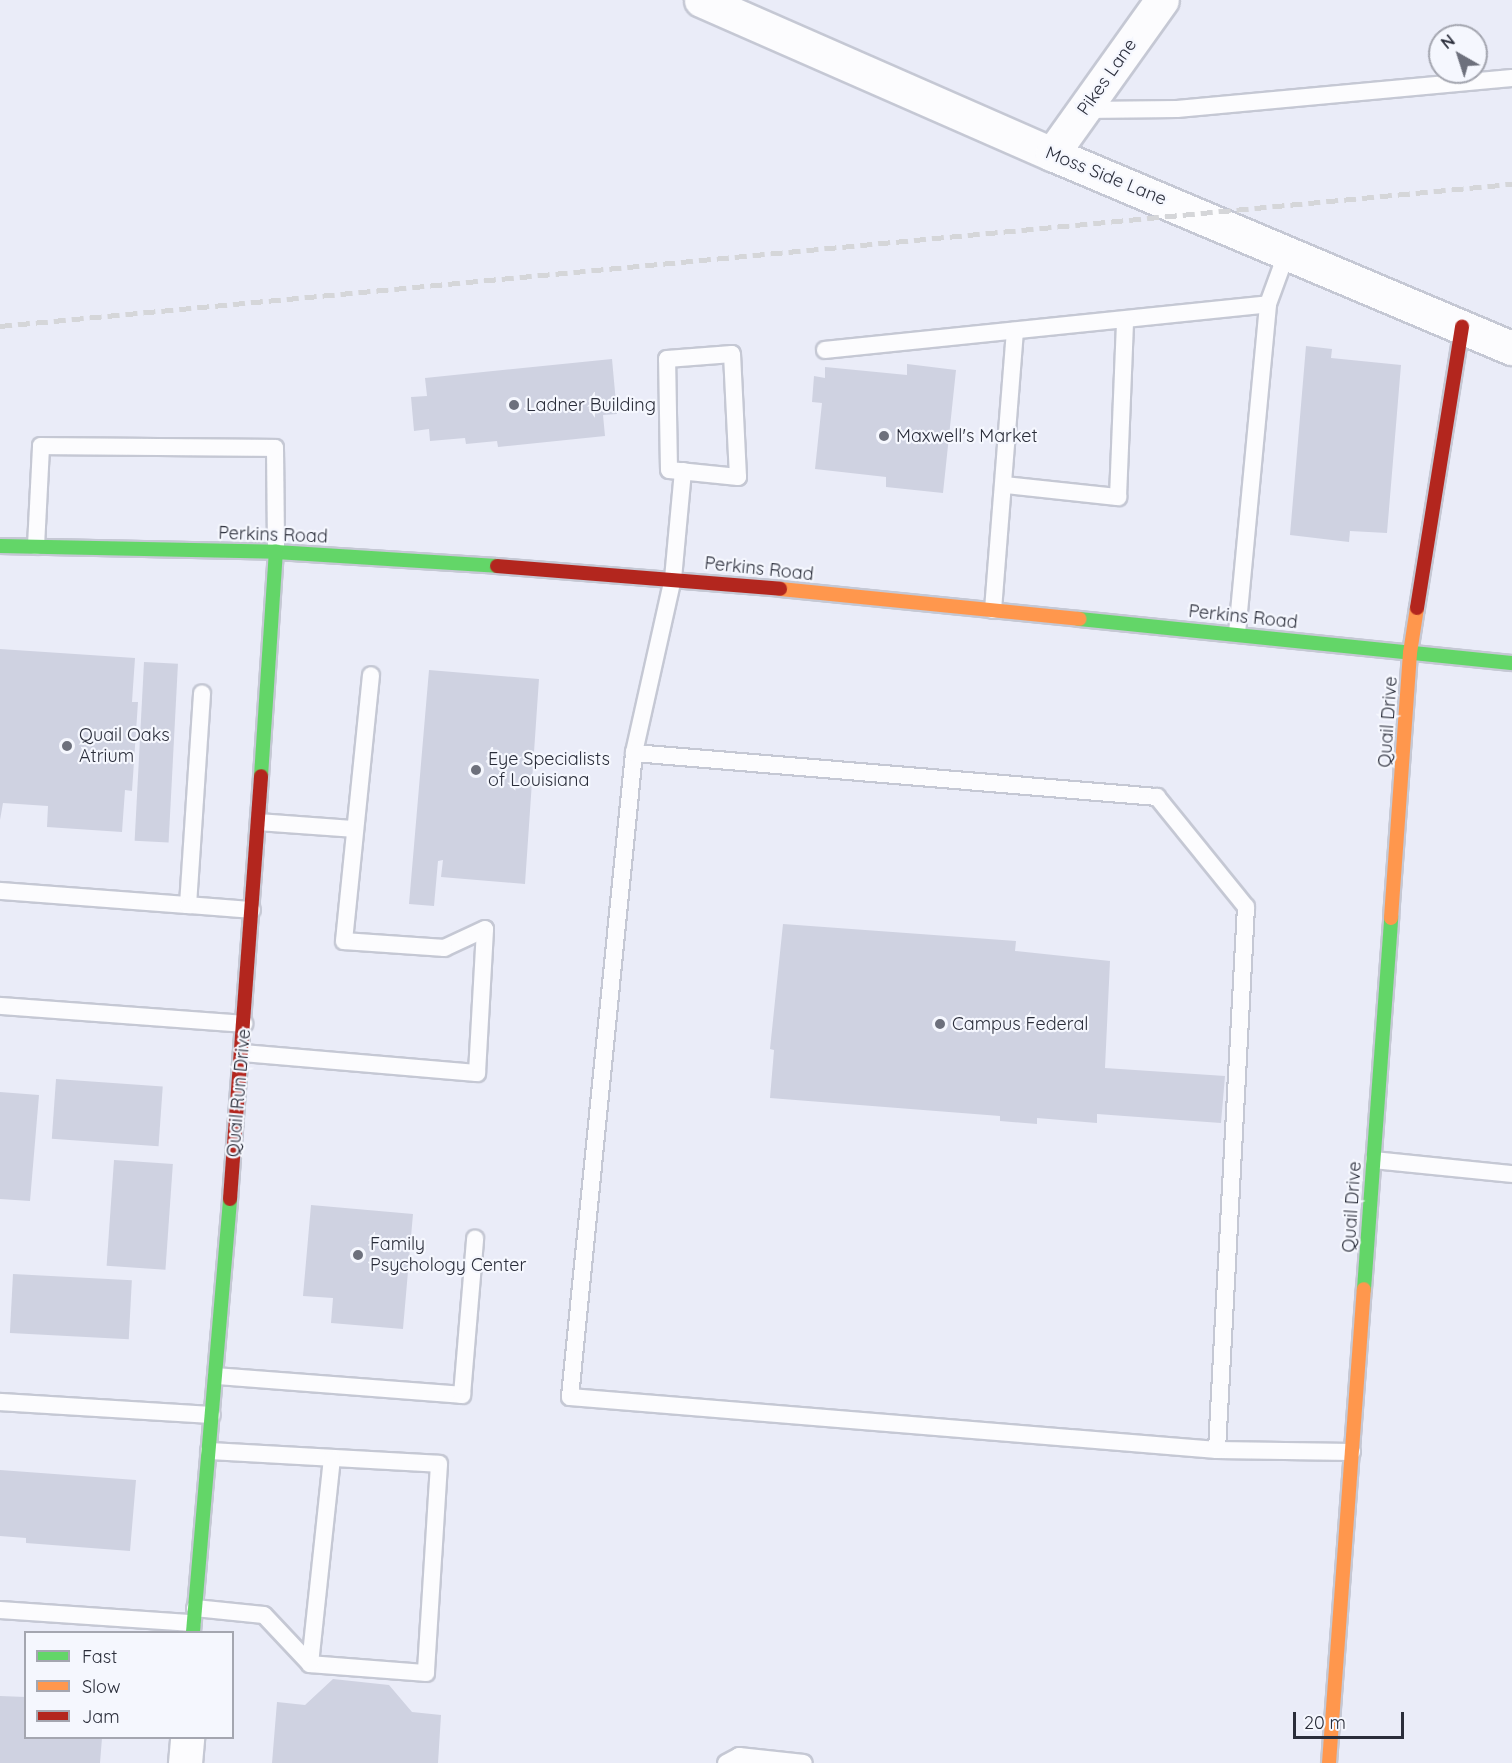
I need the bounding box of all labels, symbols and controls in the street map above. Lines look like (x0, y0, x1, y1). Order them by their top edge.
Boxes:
north arrow (1428, 24, 1488, 84)
text: N (1437, 30, 1459, 53)
street label: Pikes Lane (1073, 35, 1141, 119)
street label: Moss Side Lane (1042, 142, 1170, 210)
place label: Ladner Building (526, 394, 656, 416)
marker: Ladner Building (507, 398, 521, 412)
place label: Maxwell's Market (896, 425, 1038, 447)
marker: Maxwell's Market (877, 429, 891, 443)
street label: Perkins Road (218, 522, 328, 548)
street label: Perkins Road (703, 553, 815, 585)
street label: Perkins Road (1187, 601, 1299, 633)
street label: Quail Drive (1374, 676, 1402, 768)
place label: Quail Oaks Atrium (79, 725, 170, 768)
marker: Quail Oaks Atrium (60, 739, 74, 753)
place label: Eye Specialists of Louisiana (488, 749, 610, 792)
marker: Eye Specialists of Louisiana (469, 763, 483, 777)
place label: Campus Federal (952, 1013, 1089, 1035)
marker: Campus Federal (933, 1017, 947, 1031)
street label: Quail Run Drive (223, 1028, 255, 1158)
street label: Quail Drive (1338, 1161, 1366, 1253)
place label: Family Psychology Center (370, 1234, 526, 1276)
marker: Family Psychology Center (351, 1248, 365, 1262)
legend (24, 1631, 234, 1739)
text: Fast (82, 1645, 117, 1668)
text: Slow (82, 1675, 120, 1698)
scale bar (1296, 1700, 1407, 1738)
text: Jam (82, 1705, 120, 1728)
text: 20 m (1304, 1711, 1346, 1734)

